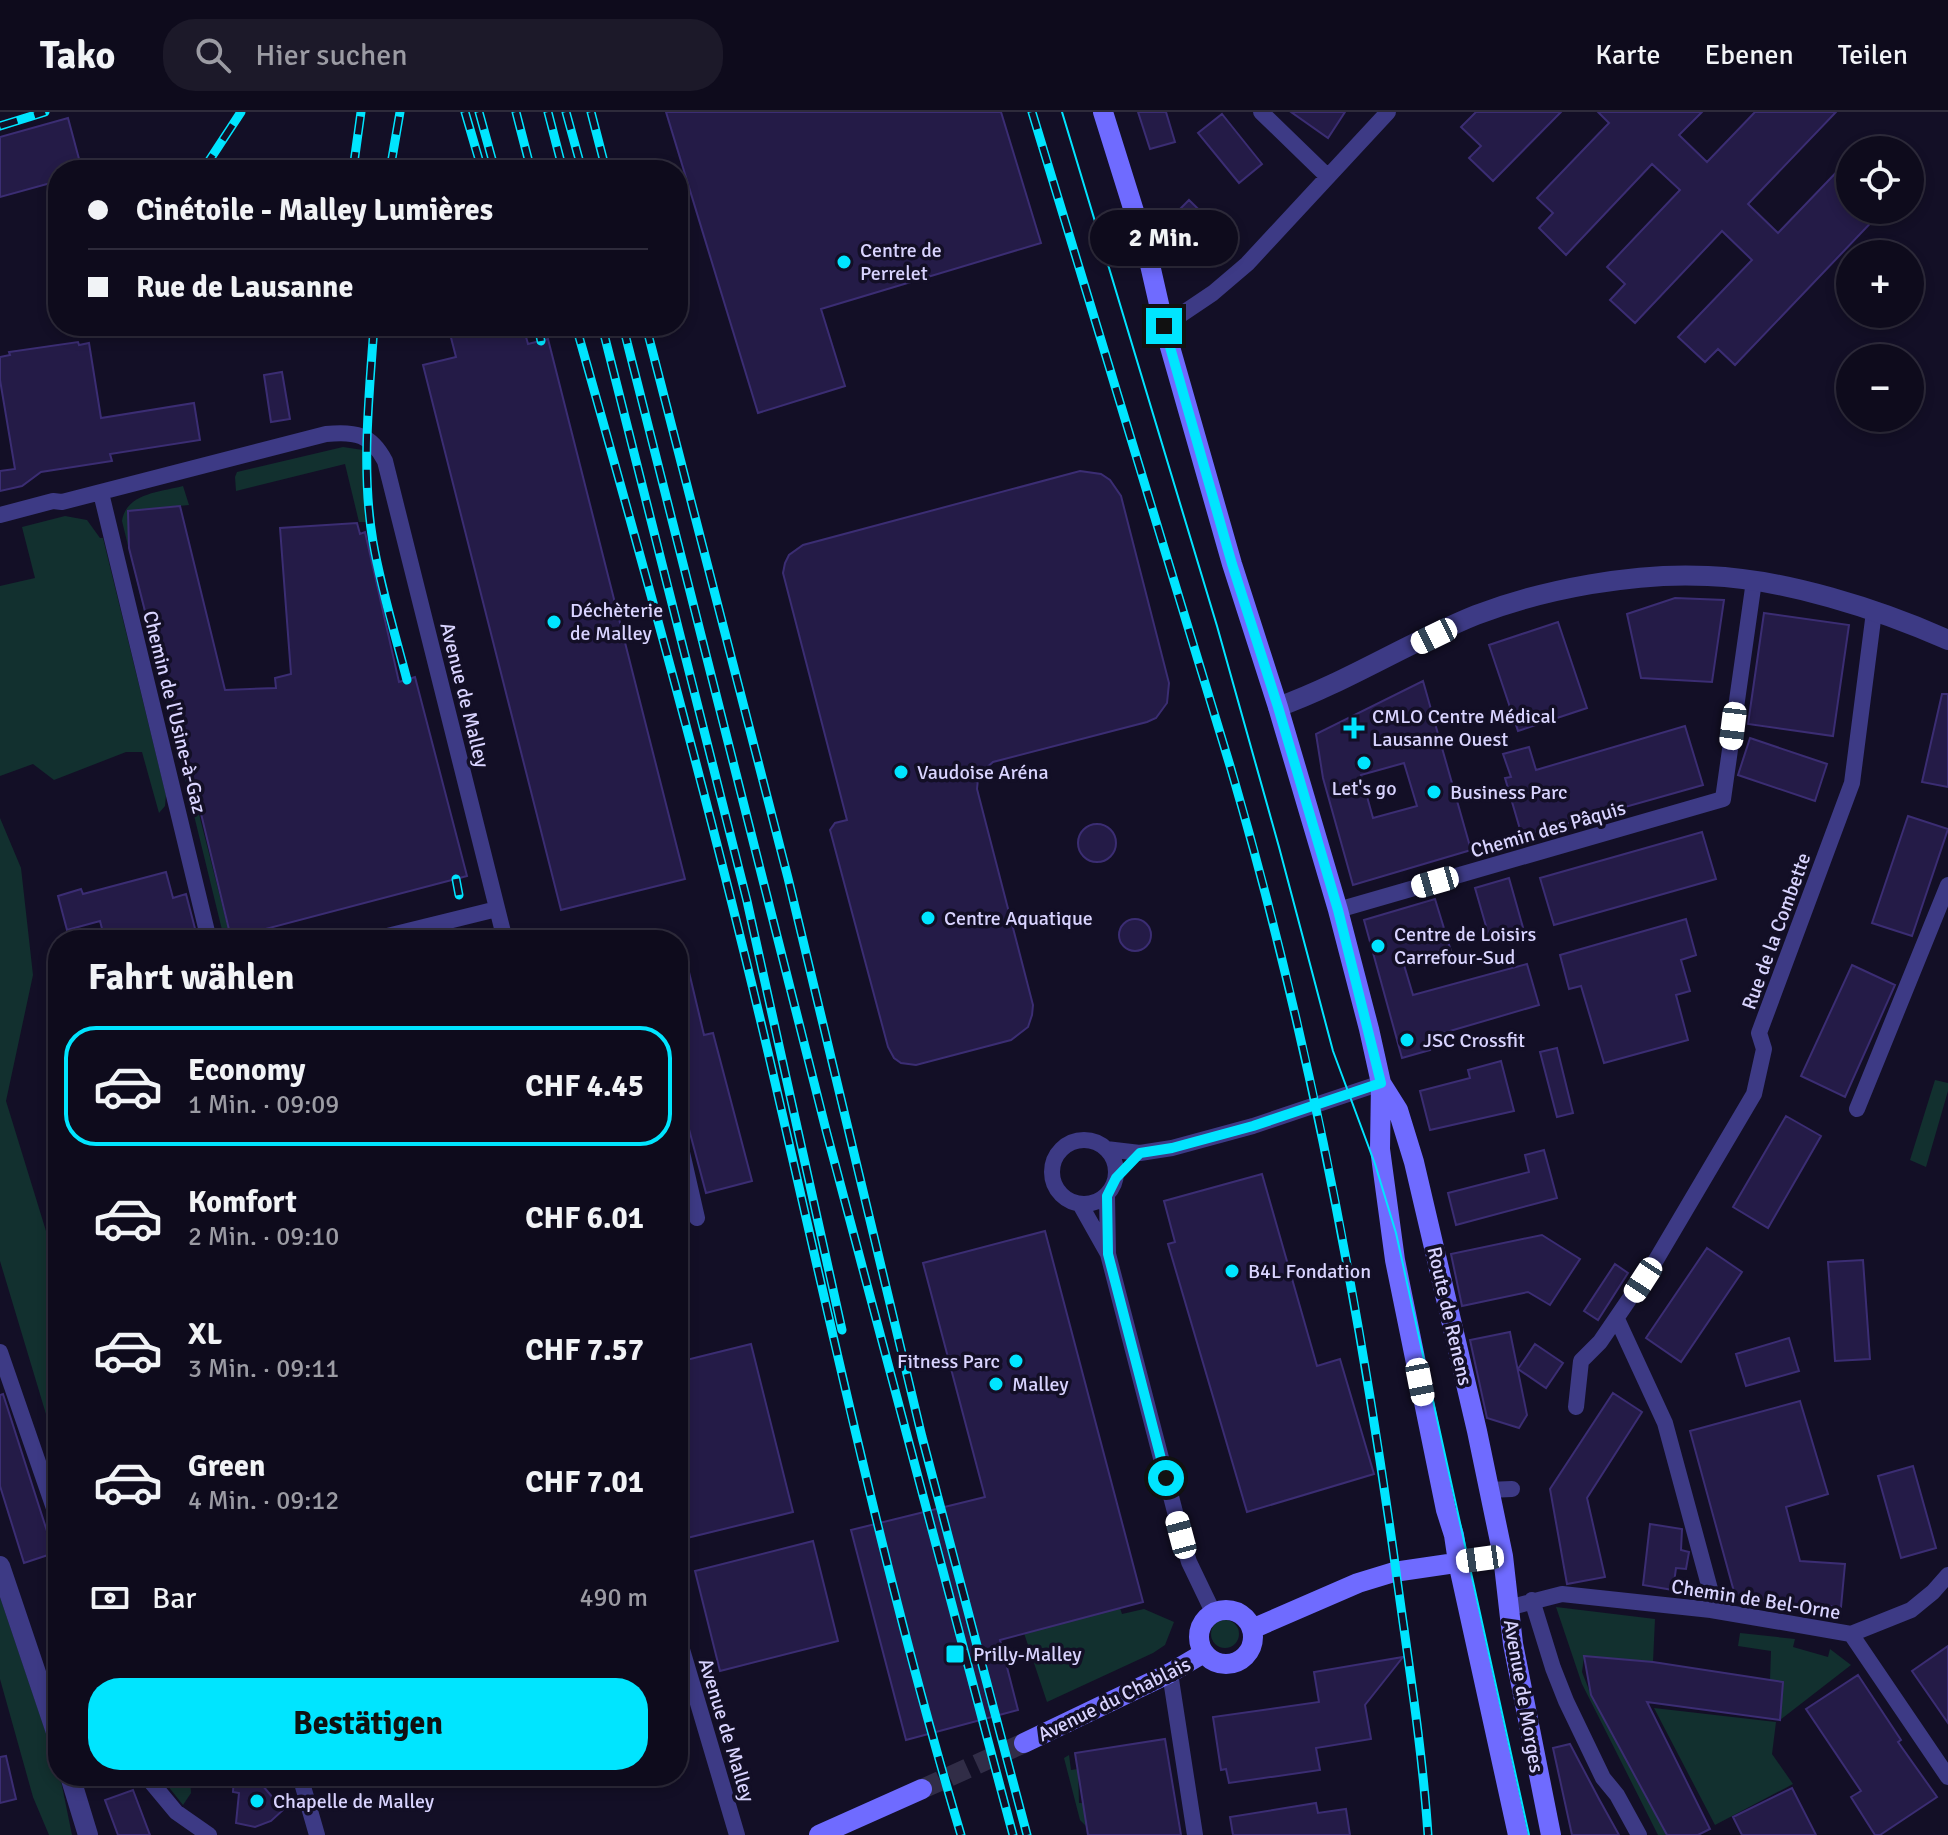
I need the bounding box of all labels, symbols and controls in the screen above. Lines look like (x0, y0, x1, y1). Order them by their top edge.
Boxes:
search box (163, 19, 723, 91)
text: Tako (40, 32, 115, 79)
icon: search (191, 33, 235, 77)
text: Hier suchen (255, 37, 408, 74)
text: Karte (1595, 38, 1661, 72)
text: Ebenen (1705, 38, 1794, 72)
text: Teilen (1838, 38, 1908, 72)
map controls (1836, 136, 1924, 432)
button: locate (1836, 136, 1924, 224)
text: Cinétoile - Malley Lumières (136, 192, 493, 229)
callout: 2 Min. (1090, 210, 1238, 266)
text: 2 Min. (1129, 222, 1199, 254)
place label: Centre de Perrelet (860, 238, 942, 286)
button: + (1836, 240, 1924, 328)
marker: Centre de Perrelet (835, 253, 853, 271)
text: Rue de Lausanne (136, 269, 353, 306)
route end (1146, 308, 1182, 344)
button: − (1836, 344, 1924, 432)
place label: Déchèterie de Malley (570, 598, 663, 646)
street label: Chemin de l'Usine-à-Gaz (137, 608, 212, 816)
marker: Déchèterie de Malley (545, 613, 563, 631)
car (1407, 615, 1461, 657)
street label: Avenue de Malley (434, 620, 495, 771)
car (1718, 701, 1748, 751)
place label: CMLO Centre Médical Lausanne Ouest (1372, 704, 1557, 752)
marker: CMLO Centre Médical Lausanne Ouest (1343, 717, 1365, 739)
marker: Let's go (1355, 754, 1373, 772)
place label: Vaudoise Aréna (917, 760, 1049, 785)
marker: Vaudoise Aréna (892, 763, 910, 781)
place label: Let's go (1331, 776, 1397, 801)
place label: Business Parc (1450, 780, 1568, 805)
marker: Business Parc (1425, 783, 1443, 801)
street label: Chemin des Pâquis (1468, 795, 1629, 864)
street label: Rue de la Combette (1737, 849, 1816, 1013)
car (1409, 864, 1461, 900)
place label: Centre Aquatique (944, 906, 1093, 931)
marker: Centre Aquatique (919, 909, 937, 927)
place label: Centre de Loisirs Carrefour-Sud (1394, 922, 1537, 970)
marker: Centre de Loisirs Carrefour-Sud (1369, 937, 1387, 955)
text: Fahrt wählen (88, 955, 294, 1000)
place label: JSC Crossfit (1423, 1028, 1525, 1053)
marker: JSC Crossfit (1398, 1031, 1416, 1049)
icon: car (92, 1050, 164, 1122)
text: Economy (188, 1052, 305, 1089)
text: CHF 4.45 (525, 1068, 644, 1105)
text: 1 Min. · 09:09 (188, 1089, 339, 1121)
icon: car (92, 1182, 164, 1254)
text: Komfort (188, 1184, 297, 1221)
text: CHF 6.01 (525, 1200, 644, 1237)
text: 2 Min. · 09:10 (188, 1221, 339, 1253)
street label: Route de Renens (1421, 1244, 1478, 1388)
car (1620, 1253, 1666, 1307)
place label: B4L Fondation (1248, 1259, 1371, 1284)
marker: B4L Fondation (1223, 1262, 1241, 1280)
icon: car (92, 1314, 164, 1386)
text: XL (188, 1316, 222, 1353)
text: CHF 7.57 (525, 1332, 644, 1369)
place label: Fitness Parc (897, 1349, 1000, 1374)
marker: Fitness Parc (1007, 1352, 1025, 1370)
text: 3 Min. · 09:11 (188, 1353, 339, 1385)
car (1404, 1356, 1436, 1408)
place label: Malley (1012, 1372, 1069, 1397)
marker: Malley (987, 1375, 1005, 1393)
icon: car (92, 1446, 164, 1518)
text: Green (188, 1448, 265, 1485)
route start (1148, 1460, 1184, 1496)
text: CHF 7.01 (525, 1464, 644, 1501)
text: 4 Min. · 09:12 (188, 1485, 339, 1517)
car (1163, 1509, 1199, 1561)
car (1455, 1544, 1505, 1574)
street label: Chemin de Bel-Orne (1670, 1574, 1842, 1625)
icon: cash (88, 1576, 132, 1620)
text: Bar (152, 1580, 196, 1617)
text: 490 m (579, 1582, 648, 1614)
street label: Avenue de Morges (1498, 1618, 1549, 1775)
place label: Prilly-Malley (973, 1642, 1082, 1667)
marker: Prilly-Malley (944, 1643, 966, 1665)
street label: Avenue du Chablais (1034, 1652, 1195, 1747)
street label: Avenue de Malley (693, 1655, 760, 1806)
button: Bestätigen (88, 1678, 648, 1770)
place label: Chapelle de Malley (273, 1789, 435, 1814)
marker: Chapelle de Malley (248, 1792, 266, 1810)

